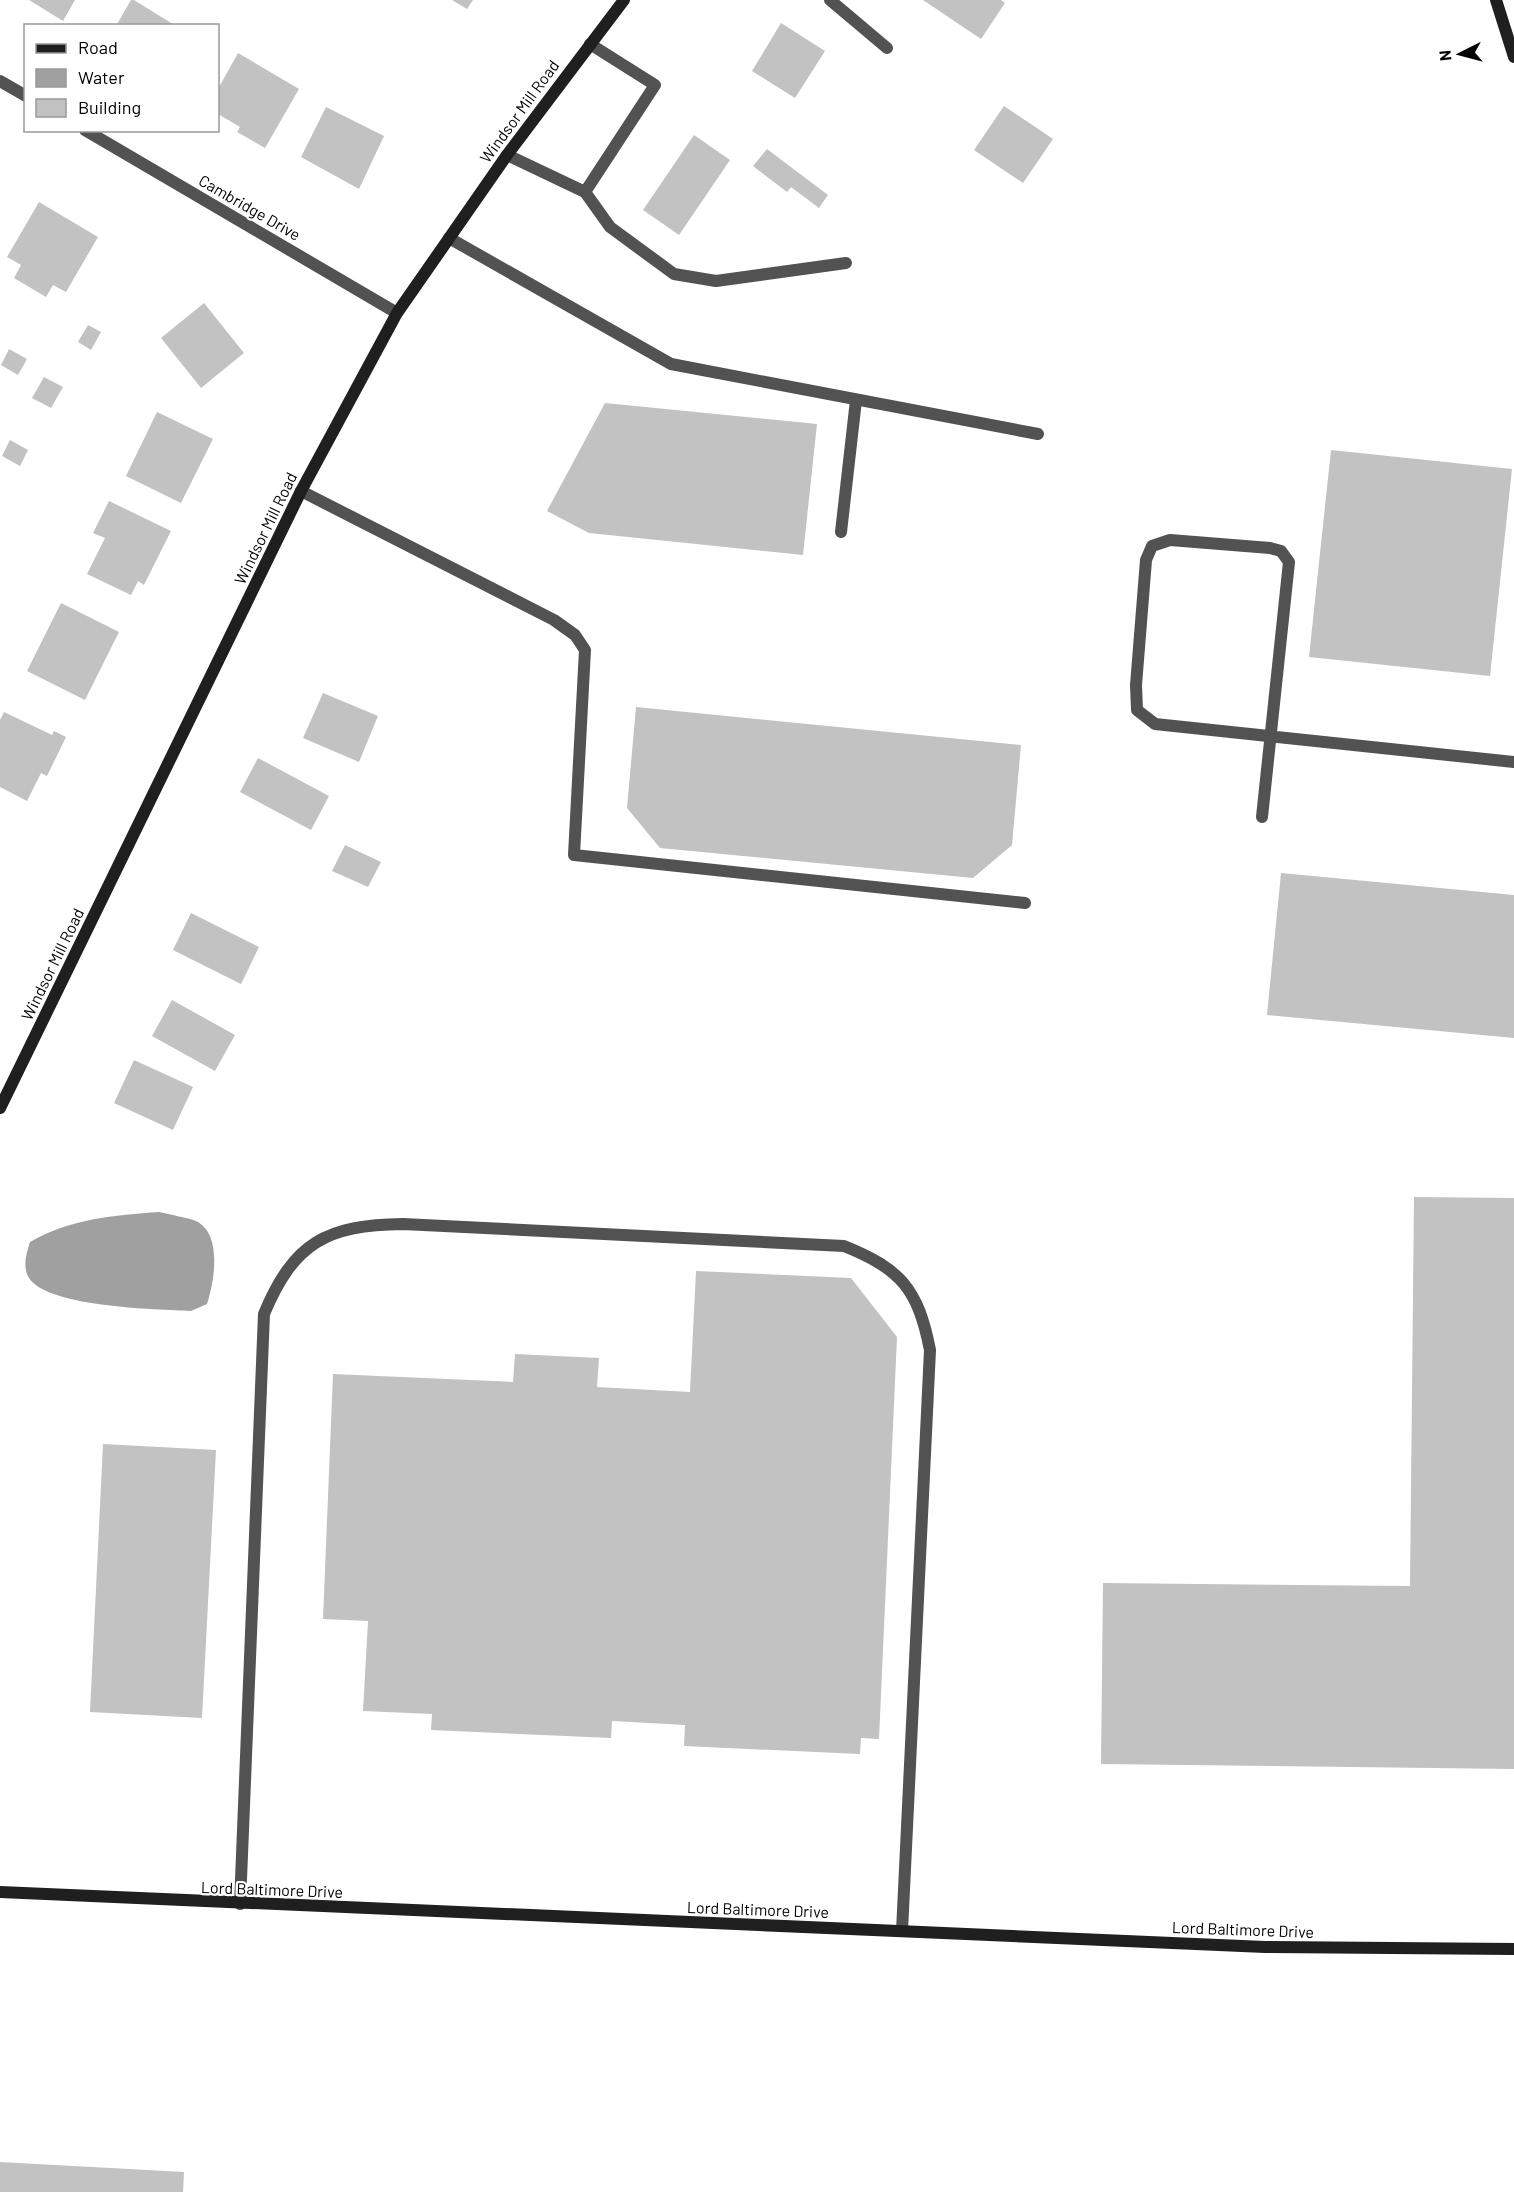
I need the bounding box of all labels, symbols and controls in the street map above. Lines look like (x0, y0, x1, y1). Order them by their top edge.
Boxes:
legend (24, 24, 219, 132)
north arrow (1430, 24, 1490, 84)
text: Road (78, 36, 118, 58)
text: N (1435, 49, 1455, 62)
street label: Windsor Mill Road (475, 56, 563, 166)
text: Water (78, 66, 125, 88)
text: Building (78, 96, 141, 118)
street label: Cambridge Drive (196, 170, 304, 244)
street label: Windsor Mill Road (230, 469, 300, 587)
street label: Windsor Mill Road (17, 905, 87, 1023)
street label: Lord Baltimore Drive (201, 1877, 343, 1901)
street label: Lord Baltimore Drive (687, 1897, 829, 1921)
street label: Lord Baltimore Drive (1172, 1917, 1314, 1941)

